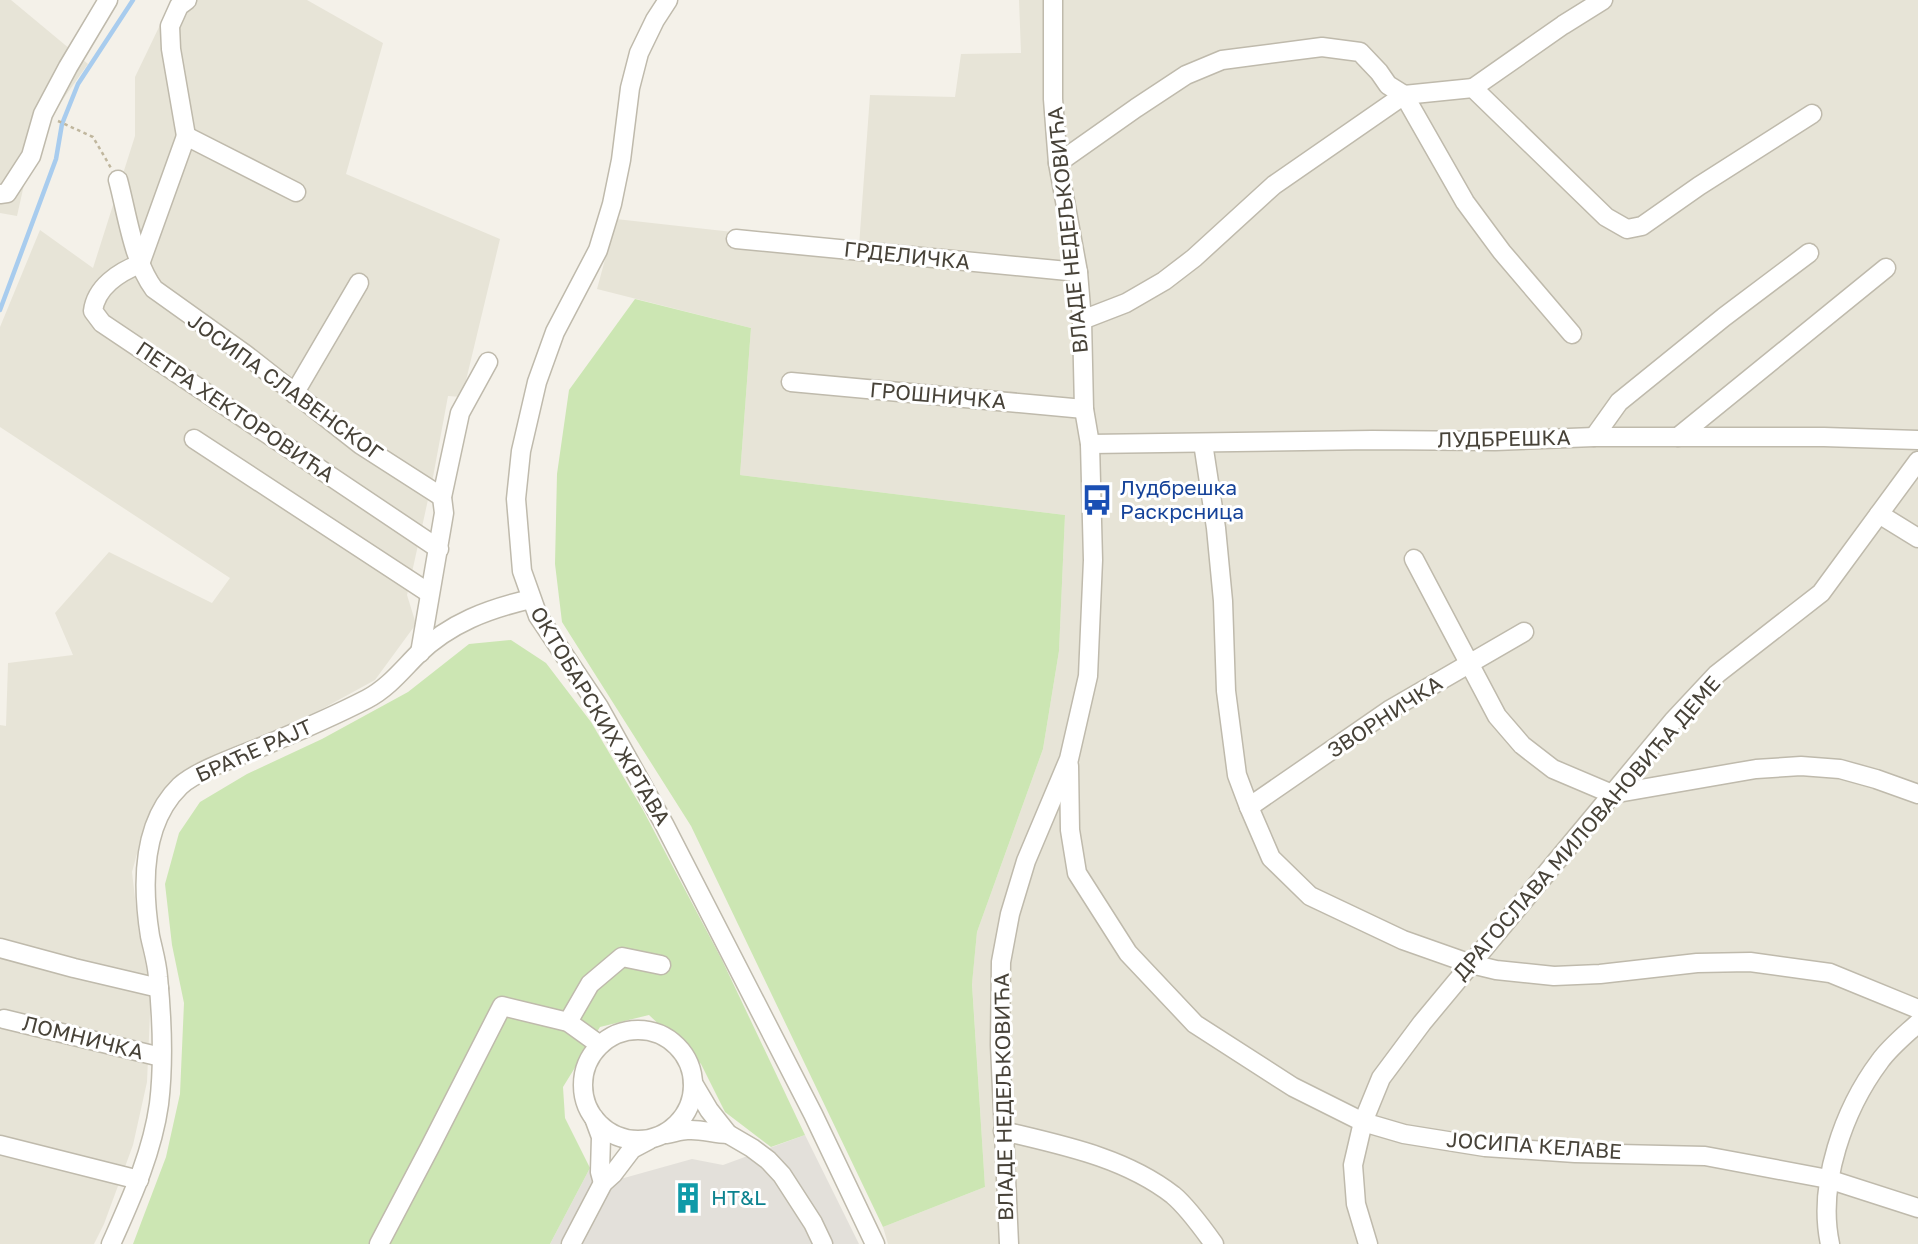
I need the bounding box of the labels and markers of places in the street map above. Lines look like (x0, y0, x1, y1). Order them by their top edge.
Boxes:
place label: Лудбрешка Раскрсница (1120, 474, 1244, 524)
bus stop icon: Лудбрешка Раскрсница (1080, 483, 1114, 517)
building icon: HT&L (671, 1181, 705, 1215)
place label: HT&L (711, 1184, 766, 1210)

